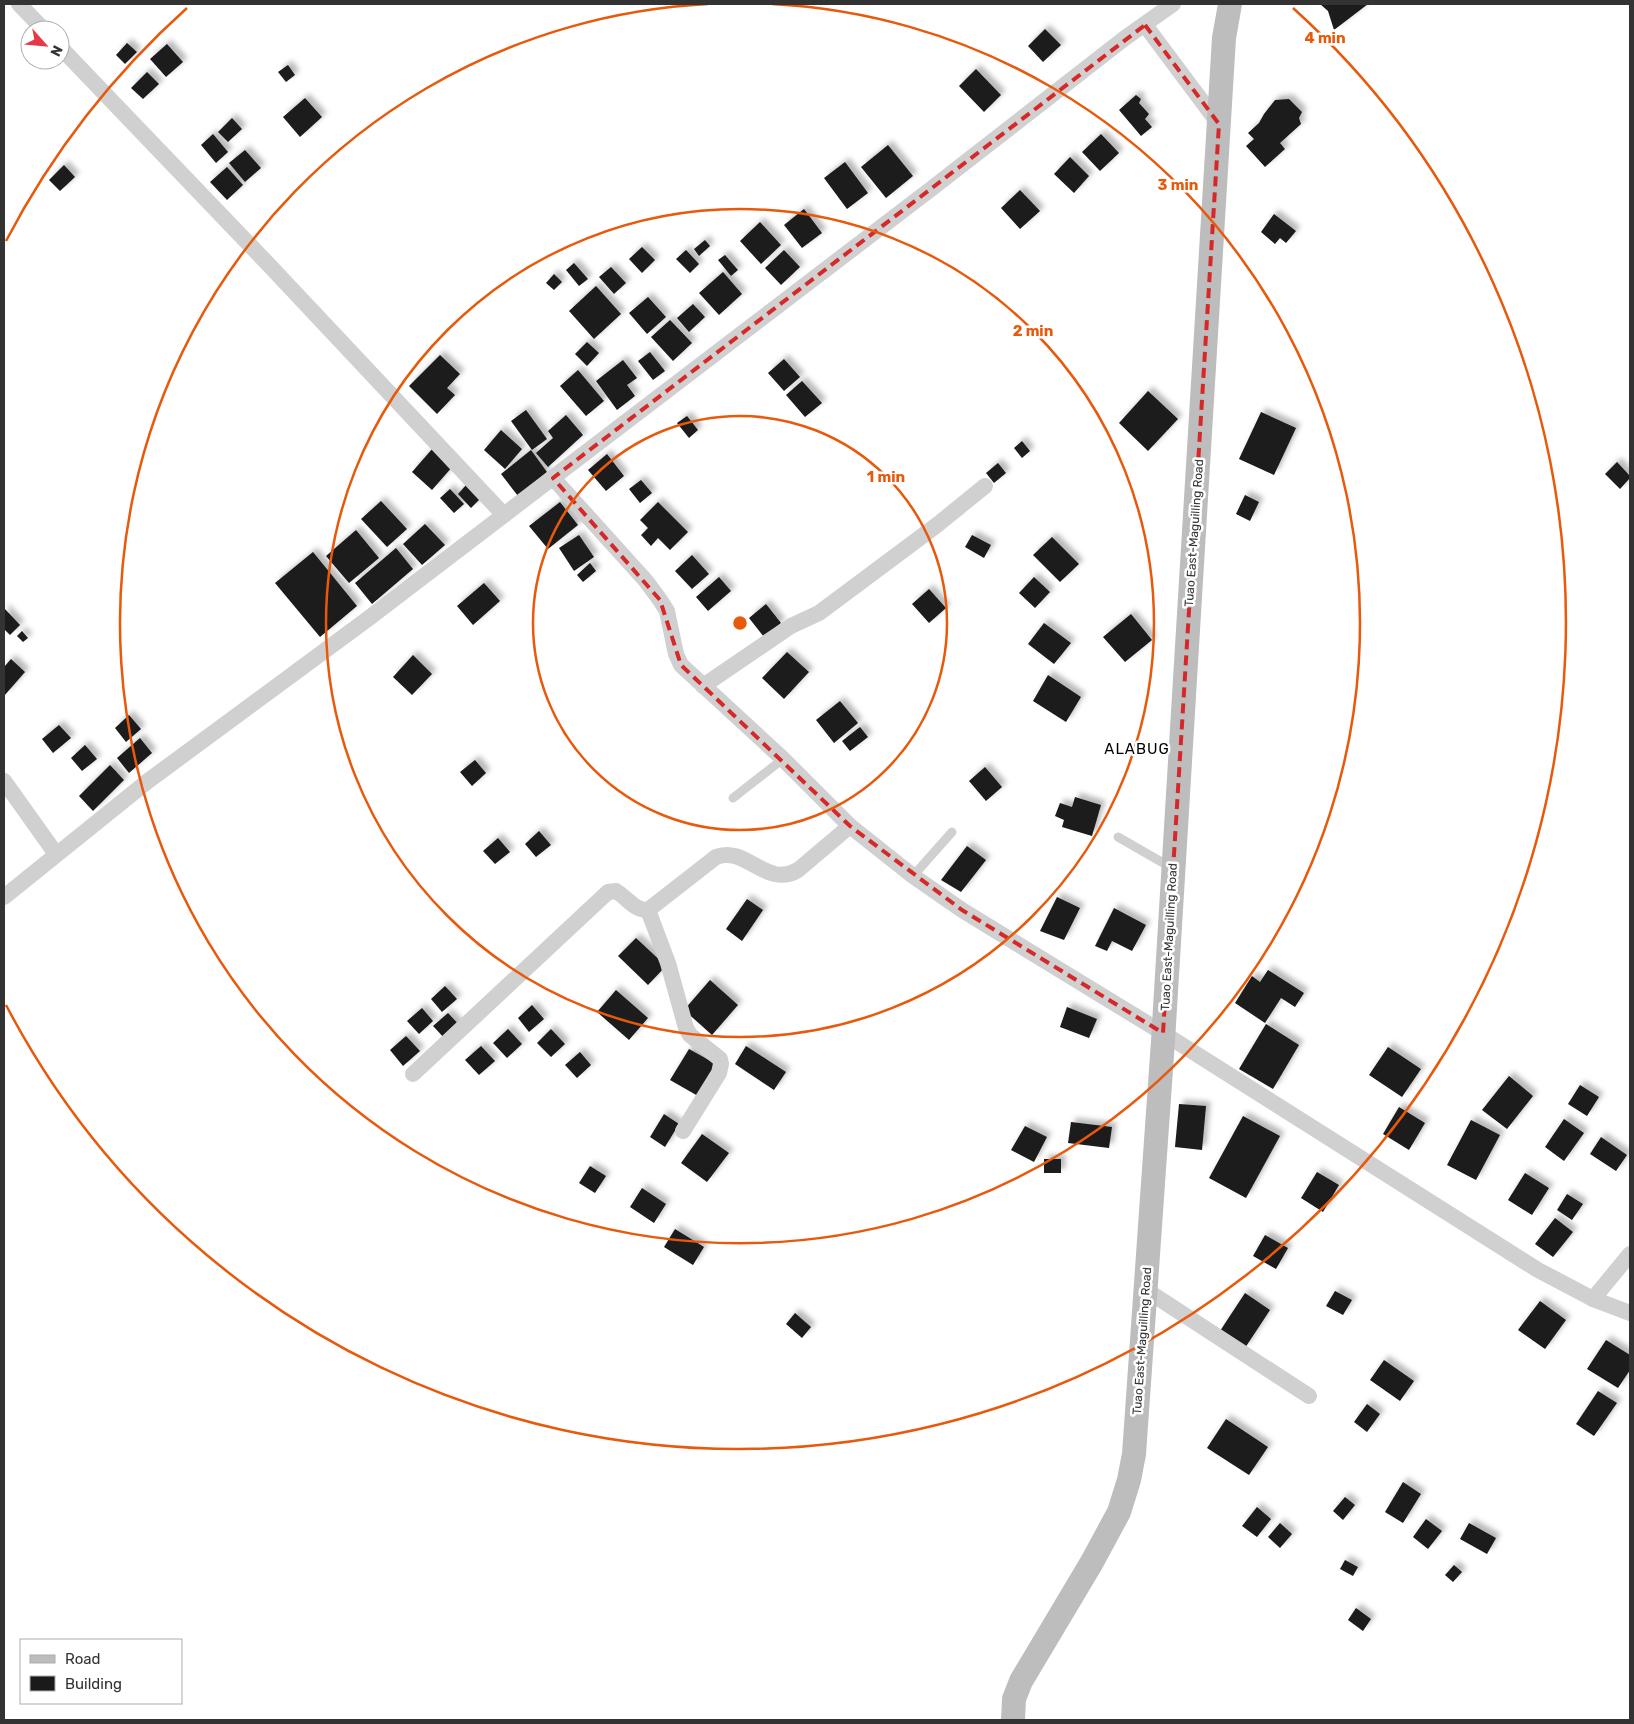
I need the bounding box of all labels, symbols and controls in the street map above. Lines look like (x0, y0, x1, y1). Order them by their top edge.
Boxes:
north arrow (20, 20, 70, 70)
text: 4 min (1304, 29, 1346, 47)
text: N (46, 42, 66, 59)
text: 3 min (1158, 176, 1198, 194)
text: 2 min (1013, 322, 1053, 340)
street label: Tuao East-Maguilling Road (1182, 459, 1206, 607)
text: 1 min (867, 468, 905, 486)
centre of rings (731, 614, 749, 632)
district label: ALABUG (1104, 740, 1170, 758)
street label: Tuao East-Maguilling Road (1158, 863, 1180, 1011)
street label: Tuao East-Maguilling Road (1130, 1267, 1154, 1415)
legend (20, 1639, 182, 1704)
text: Road (65, 1650, 101, 1668)
text: Building (65, 1675, 122, 1693)

